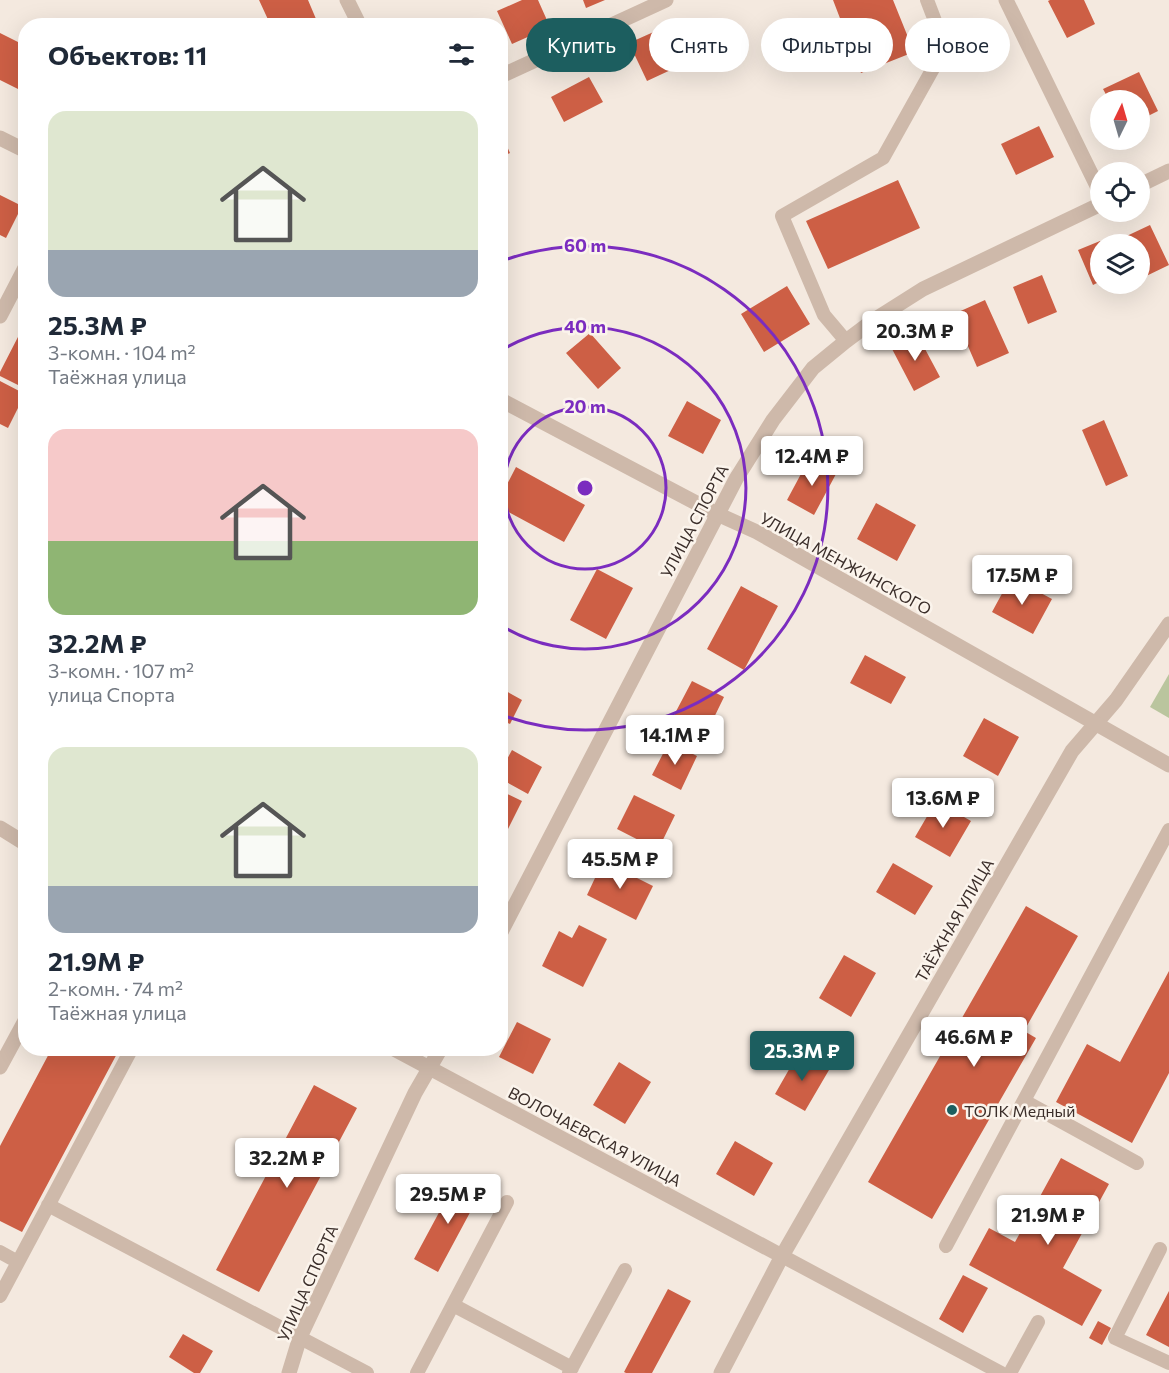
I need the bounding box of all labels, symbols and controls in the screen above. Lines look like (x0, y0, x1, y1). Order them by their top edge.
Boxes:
chip: Купить (526, 18, 637, 72)
chip: Снять (649, 18, 749, 72)
chip: Фильтры (761, 18, 893, 72)
chip: Новое (905, 18, 1010, 72)
icon: filters (445, 38, 478, 71)
text: Объектов: 11 (48, 39, 207, 70)
north arrow (1090, 90, 1150, 150)
map controls (1090, 90, 1150, 294)
icon: home (209, 150, 317, 258)
button: locate (1090, 162, 1150, 222)
text: 60 m (564, 234, 606, 256)
button: layers (1090, 234, 1150, 294)
text: 25.3M ₽ (48, 309, 147, 340)
pin: 20.3M ₽ (860, 311, 970, 362)
text: 40 m (564, 315, 606, 337)
text: 20.3M ₽ (876, 318, 954, 342)
text: 3-комн. · 104 m² (48, 340, 196, 364)
text: Таёжная улица (48, 364, 187, 388)
text: 20 m (564, 395, 606, 417)
pin: 12.4M ₽ (757, 436, 867, 487)
text: 12.4M ₽ (775, 443, 849, 467)
street label: УЛИЦА СПОРТА (656, 461, 732, 581)
icon: home (209, 468, 317, 576)
centre of rings (575, 478, 595, 498)
street label: УЛИЦА МЕНЖИНСКОГО (757, 508, 935, 618)
pin: 17.5M ₽ (967, 555, 1077, 606)
text: 17.5M ₽ (986, 562, 1058, 586)
text: 32.2M ₽ (48, 627, 147, 658)
text: 3-комн. · 107 m² (48, 658, 194, 682)
text: улица Спорта (48, 682, 175, 706)
pin: 14.1M ₽ (620, 715, 730, 766)
text: 14.1M ₽ (640, 722, 710, 746)
pin: 13.6M ₽ (888, 778, 998, 829)
text: 13.6M ₽ (906, 785, 980, 809)
icon: home (209, 786, 317, 894)
pin: 45.5M ₽ (565, 839, 675, 890)
text: 45.5M ₽ (582, 846, 658, 870)
street label: ТАЁЖНАЯ УЛИЦА (911, 855, 997, 985)
text: 21.9M ₽ (48, 945, 144, 976)
text: 2-комн. · 74 m² (48, 976, 183, 1000)
text: Таёжная улица (48, 1000, 187, 1024)
pin: 46.6M ₽ (919, 1017, 1029, 1068)
text: 46.6M ₽ (935, 1024, 1013, 1048)
pin: 25.3M ₽ (747, 1031, 857, 1082)
text: 25.3M ₽ (764, 1038, 840, 1062)
street label: ВОЛОЧАЕВСКАЯ УЛИЦА (505, 1082, 685, 1190)
place label: ТОЛК Медный (964, 1101, 1075, 1120)
marker: ТОЛК Медный (945, 1103, 959, 1117)
pin: 32.2M ₽ (232, 1138, 342, 1189)
text: 32.2M ₽ (249, 1145, 325, 1169)
pin: 29.5M ₽ (393, 1174, 503, 1225)
text: 29.5M ₽ (410, 1181, 486, 1205)
pin: 21.9M ₽ (993, 1195, 1103, 1246)
text: 21.9M ₽ (1011, 1202, 1085, 1226)
street label: УЛИЦА СПОРТА (273, 1222, 341, 1344)

